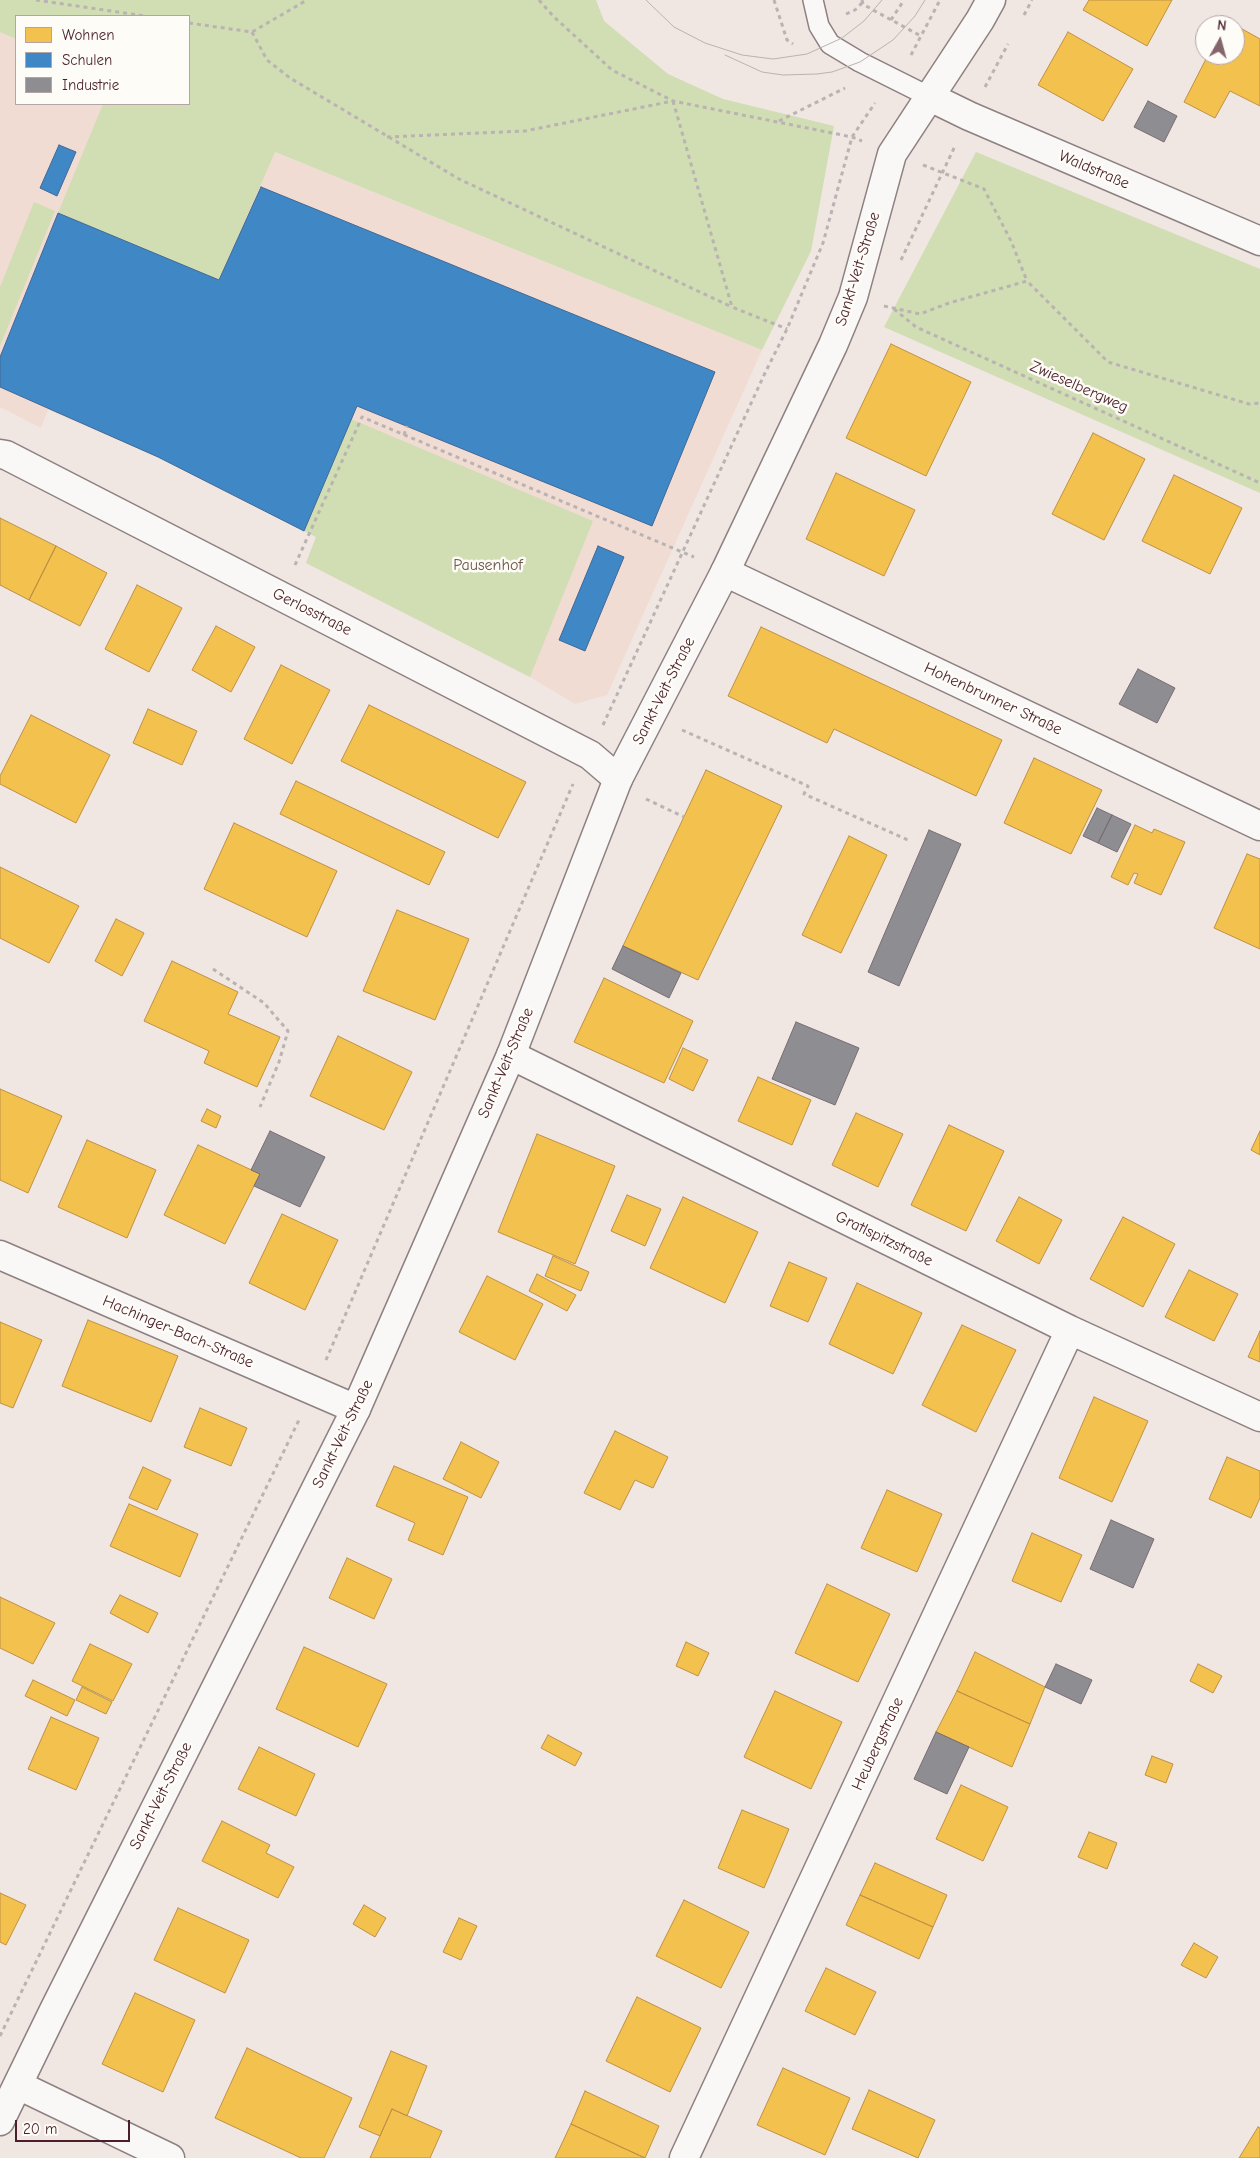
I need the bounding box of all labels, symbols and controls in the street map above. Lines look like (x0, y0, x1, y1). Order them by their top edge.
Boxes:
legend (15, 15, 190, 105)
north arrow (1195, 15, 1245, 65)
text: N (1216, 17, 1227, 35)
text: Wohnen (62, 26, 115, 44)
text: Schulen (62, 51, 112, 69)
text: Industrie (62, 76, 119, 94)
street label: Waldstraße (1056, 147, 1132, 193)
street label: Sankt-Veit-Straße (832, 210, 884, 328)
street label: Zwieselbergweg (1027, 357, 1131, 417)
park label: Pausenhof (453, 555, 523, 575)
street label: Gerlosstraße (269, 584, 355, 640)
street label: Sankt-Veit-Straße (629, 634, 699, 748)
street label: Hohenbrunner Straße (921, 659, 1065, 739)
street label: Sankt-Veit-Straße (474, 1005, 538, 1121)
street label: Gratlspitzstraße (832, 1207, 936, 1271)
street label: Hachinger-Bach-Straße (100, 1291, 256, 1373)
street label: Sankt-Veit-Straße (308, 1377, 378, 1491)
street label: Heubergstraße (848, 1694, 908, 1794)
street label: Sankt-Veit-Straße (126, 1739, 196, 1853)
scale bar (18, 2110, 132, 2142)
text: 20 m (23, 2120, 57, 2138)

